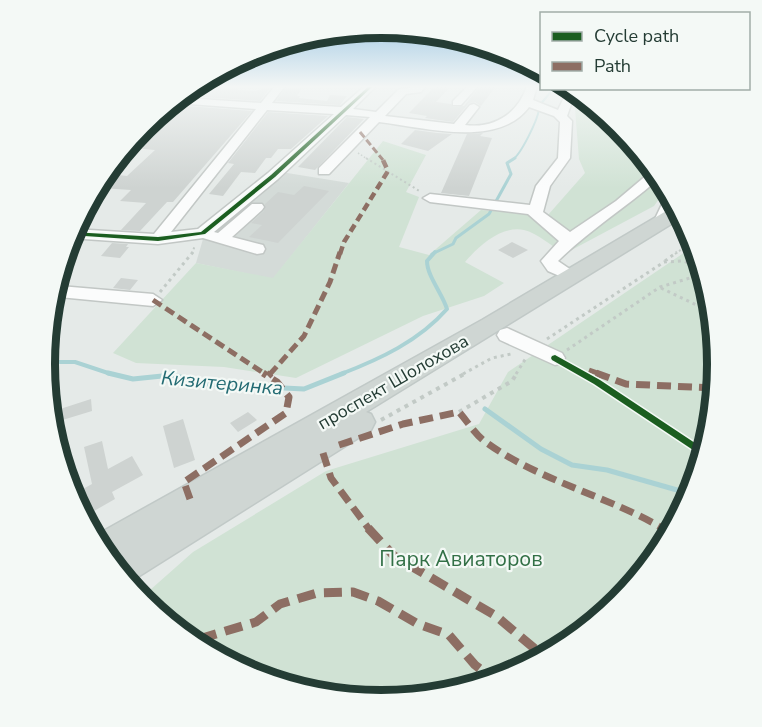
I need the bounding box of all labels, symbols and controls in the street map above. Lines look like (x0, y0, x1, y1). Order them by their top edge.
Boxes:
legend (540, 12, 750, 90)
text: Cycle path (594, 24, 679, 48)
text: Path (594, 54, 631, 78)
street label: проспект Шолохова (313, 329, 473, 435)
water label: Кизитеринка (160, 364, 284, 402)
park label: Парк Авиаторов (379, 545, 543, 573)

